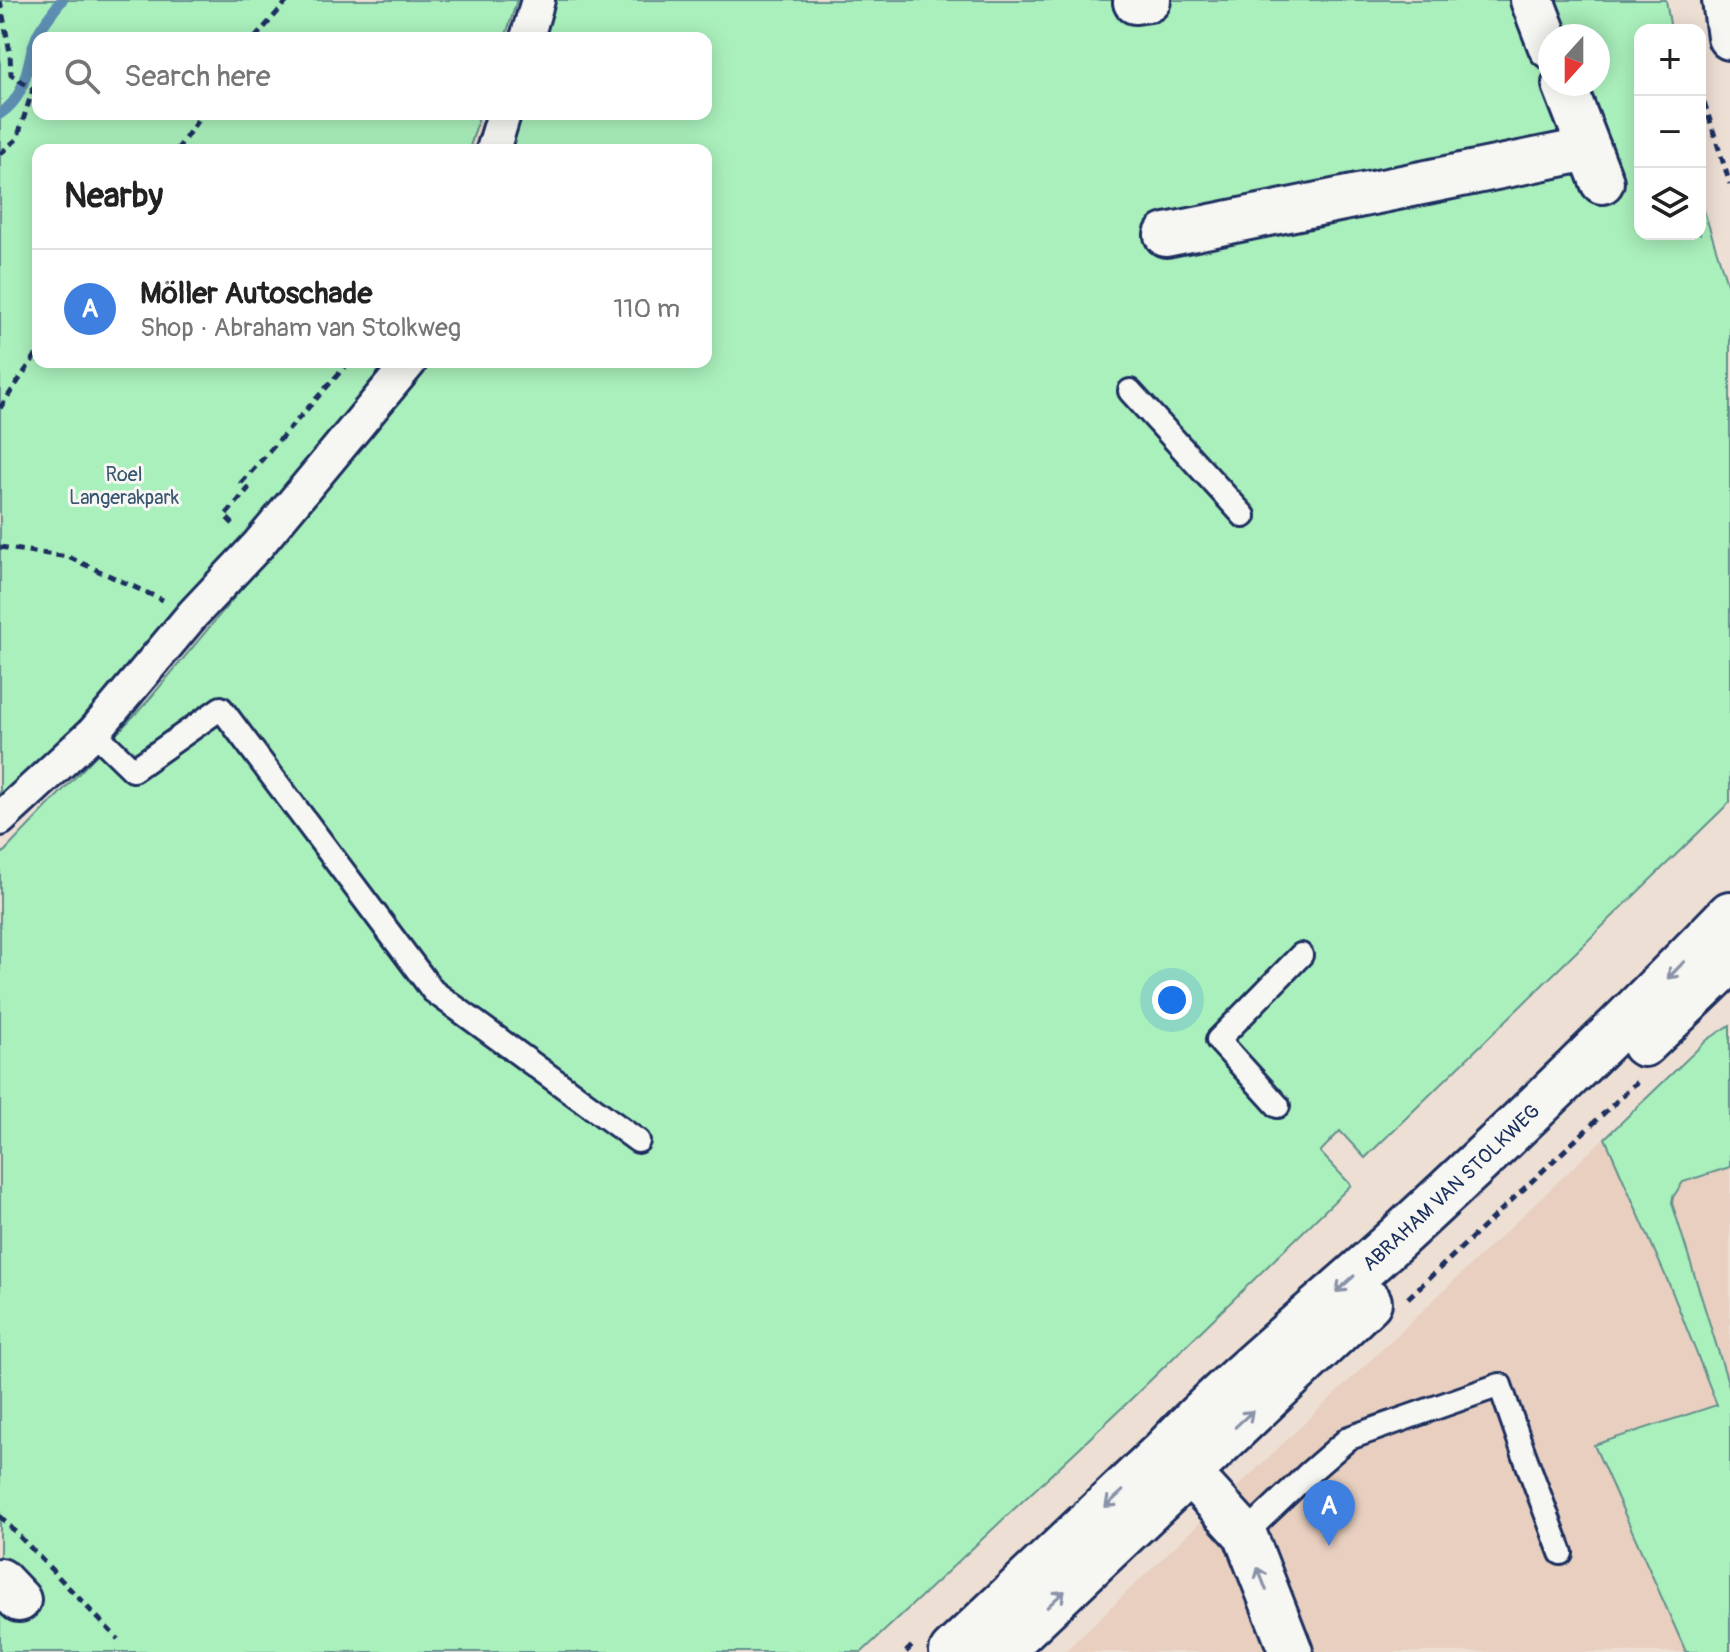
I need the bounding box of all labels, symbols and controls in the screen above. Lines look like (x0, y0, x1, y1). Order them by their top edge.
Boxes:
north arrow (1538, 24, 1610, 96)
map controls (1634, 24, 1706, 240)
button: + (1634, 24, 1706, 96)
search box (32, 32, 712, 120)
icon: search (60, 54, 104, 98)
text: Search here (124, 58, 271, 95)
button: − (1634, 96, 1706, 168)
button: layers (1634, 168, 1706, 240)
text: Nearby (64, 175, 163, 218)
text: Möller Autoschade (140, 275, 372, 312)
text: A (82, 293, 98, 325)
text: 110 m (613, 293, 680, 325)
text: Shop · Abraham van Stolkweg (140, 312, 461, 344)
park label: Roel Langerakpark (69, 462, 180, 510)
one-way arrow (1667, 960, 1686, 979)
your location (1152, 980, 1192, 1020)
street label: ABRAHAM VAN STOLKWEG (1357, 1099, 1545, 1276)
one-way arrow (1336, 1275, 1356, 1293)
one-way arrow (1234, 1410, 1254, 1429)
pin: A (1303, 1480, 1355, 1546)
one-way arrow (1105, 1489, 1124, 1508)
one-way arrow (1254, 1567, 1268, 1592)
one-way arrow (1046, 1589, 1066, 1608)

